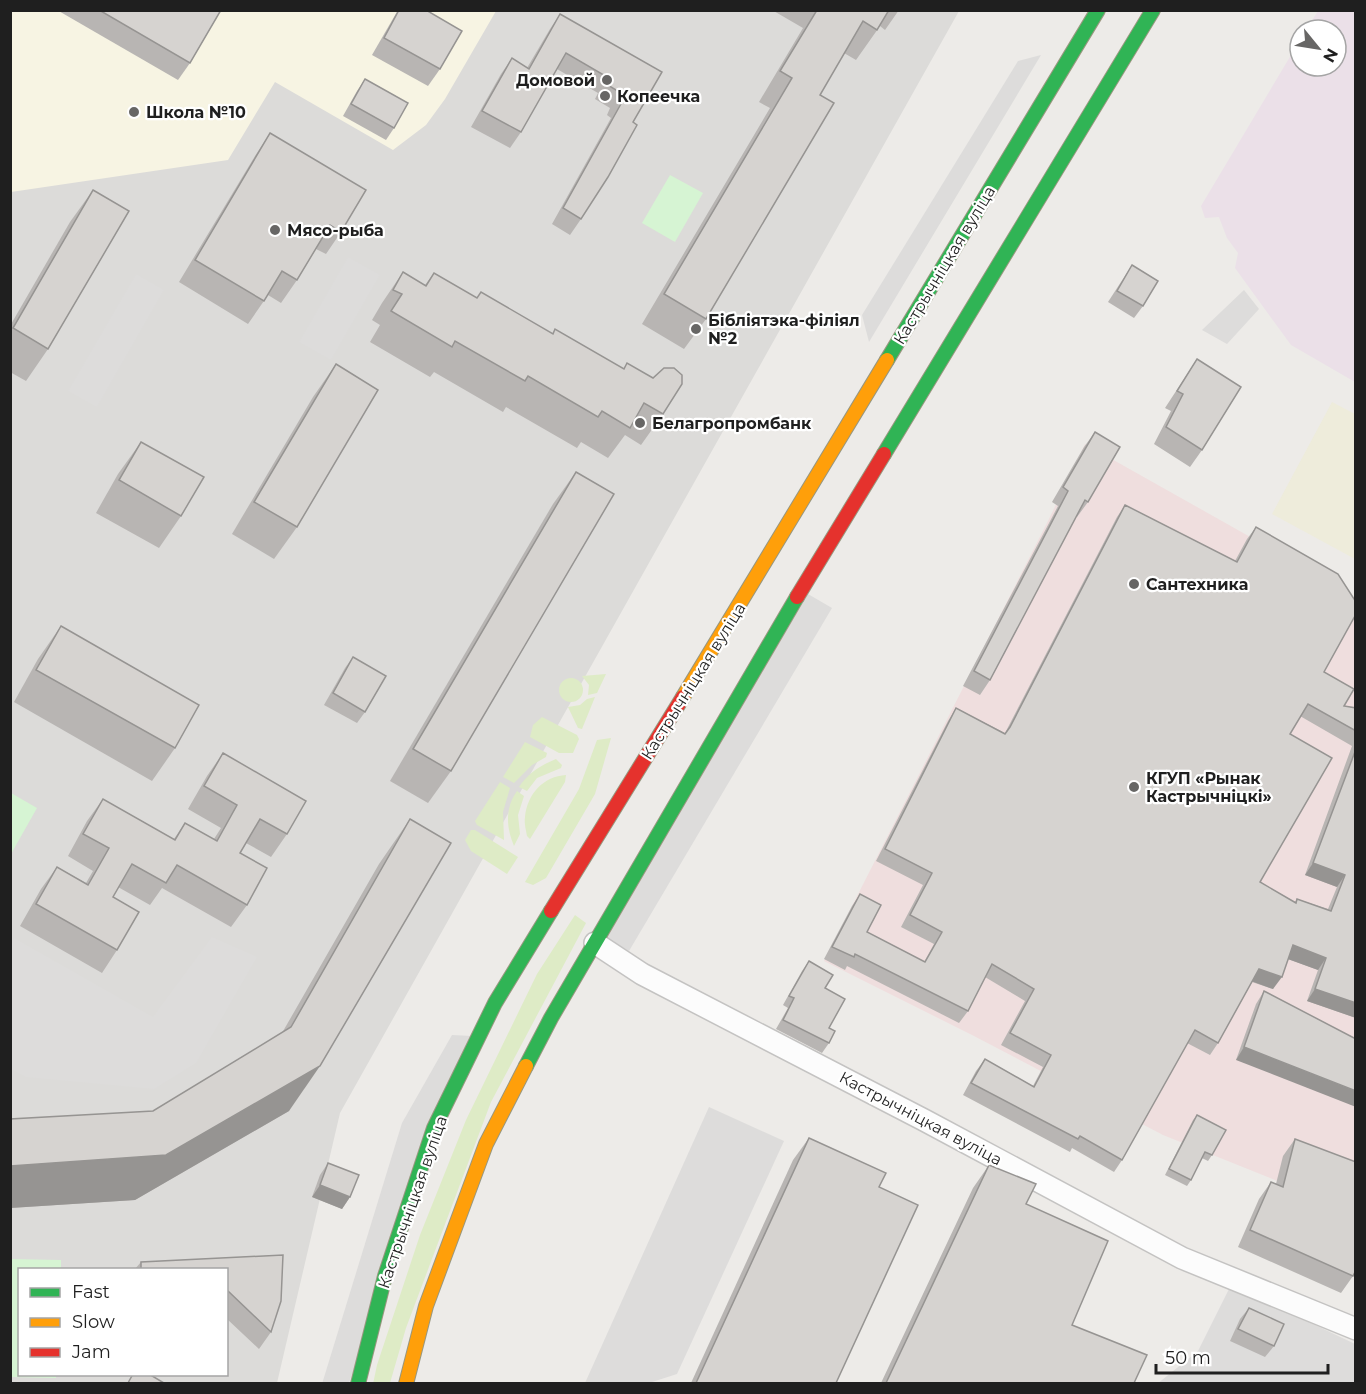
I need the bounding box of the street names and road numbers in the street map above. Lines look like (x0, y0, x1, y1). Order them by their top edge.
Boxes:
street label: Кастрычніцкая вуліца (890, 183, 999, 348)
street label: Кастрычніцкая вуліца (637, 599, 750, 763)
street label: Кастрычніцкая вуліца (836, 1067, 1005, 1169)
street label: Кастрычніцкая вуліца (374, 1113, 451, 1291)

